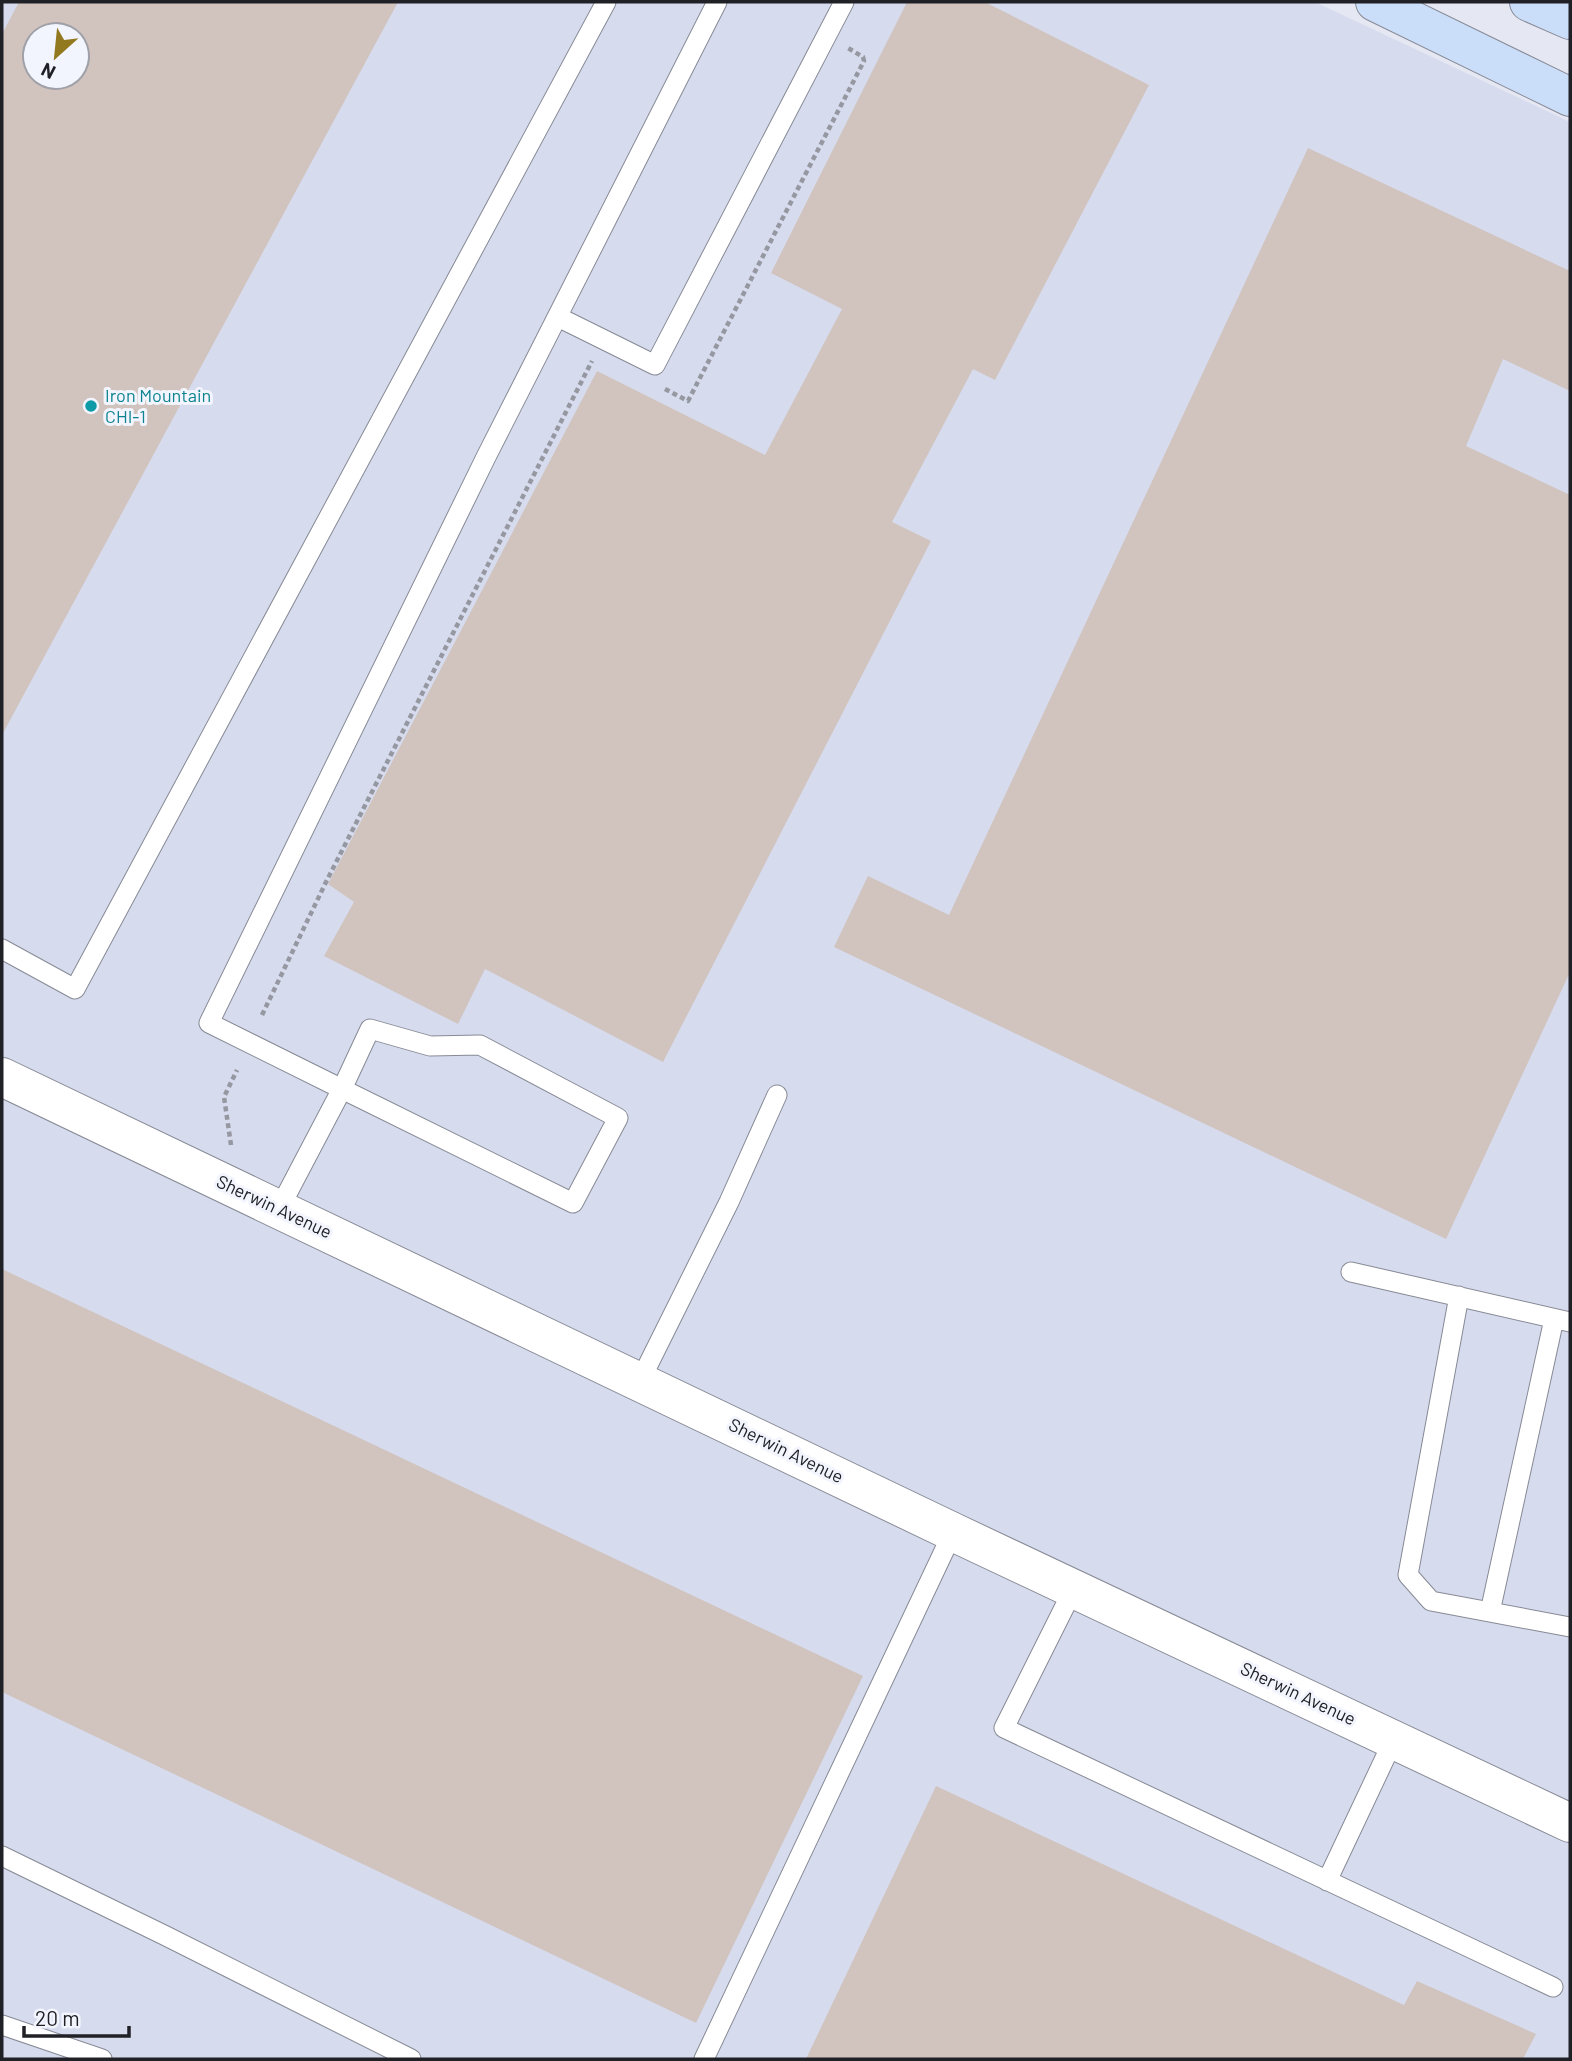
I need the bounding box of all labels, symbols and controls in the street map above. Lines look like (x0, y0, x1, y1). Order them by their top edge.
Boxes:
north arrow (21, 21, 91, 91)
text: N (37, 58, 59, 85)
place label: Iron Mountain CHI-1 (105, 384, 211, 427)
marker: Iron Mountain CHI-1 (83, 398, 99, 414)
street label: Sherwin Avenue (213, 1170, 336, 1242)
street label: Sherwin Avenue (726, 1413, 847, 1487)
street label: Sherwin Avenue (1237, 1657, 1360, 1729)
scale bar (24, 1994, 130, 2038)
text: 20 m (35, 2005, 80, 2030)

